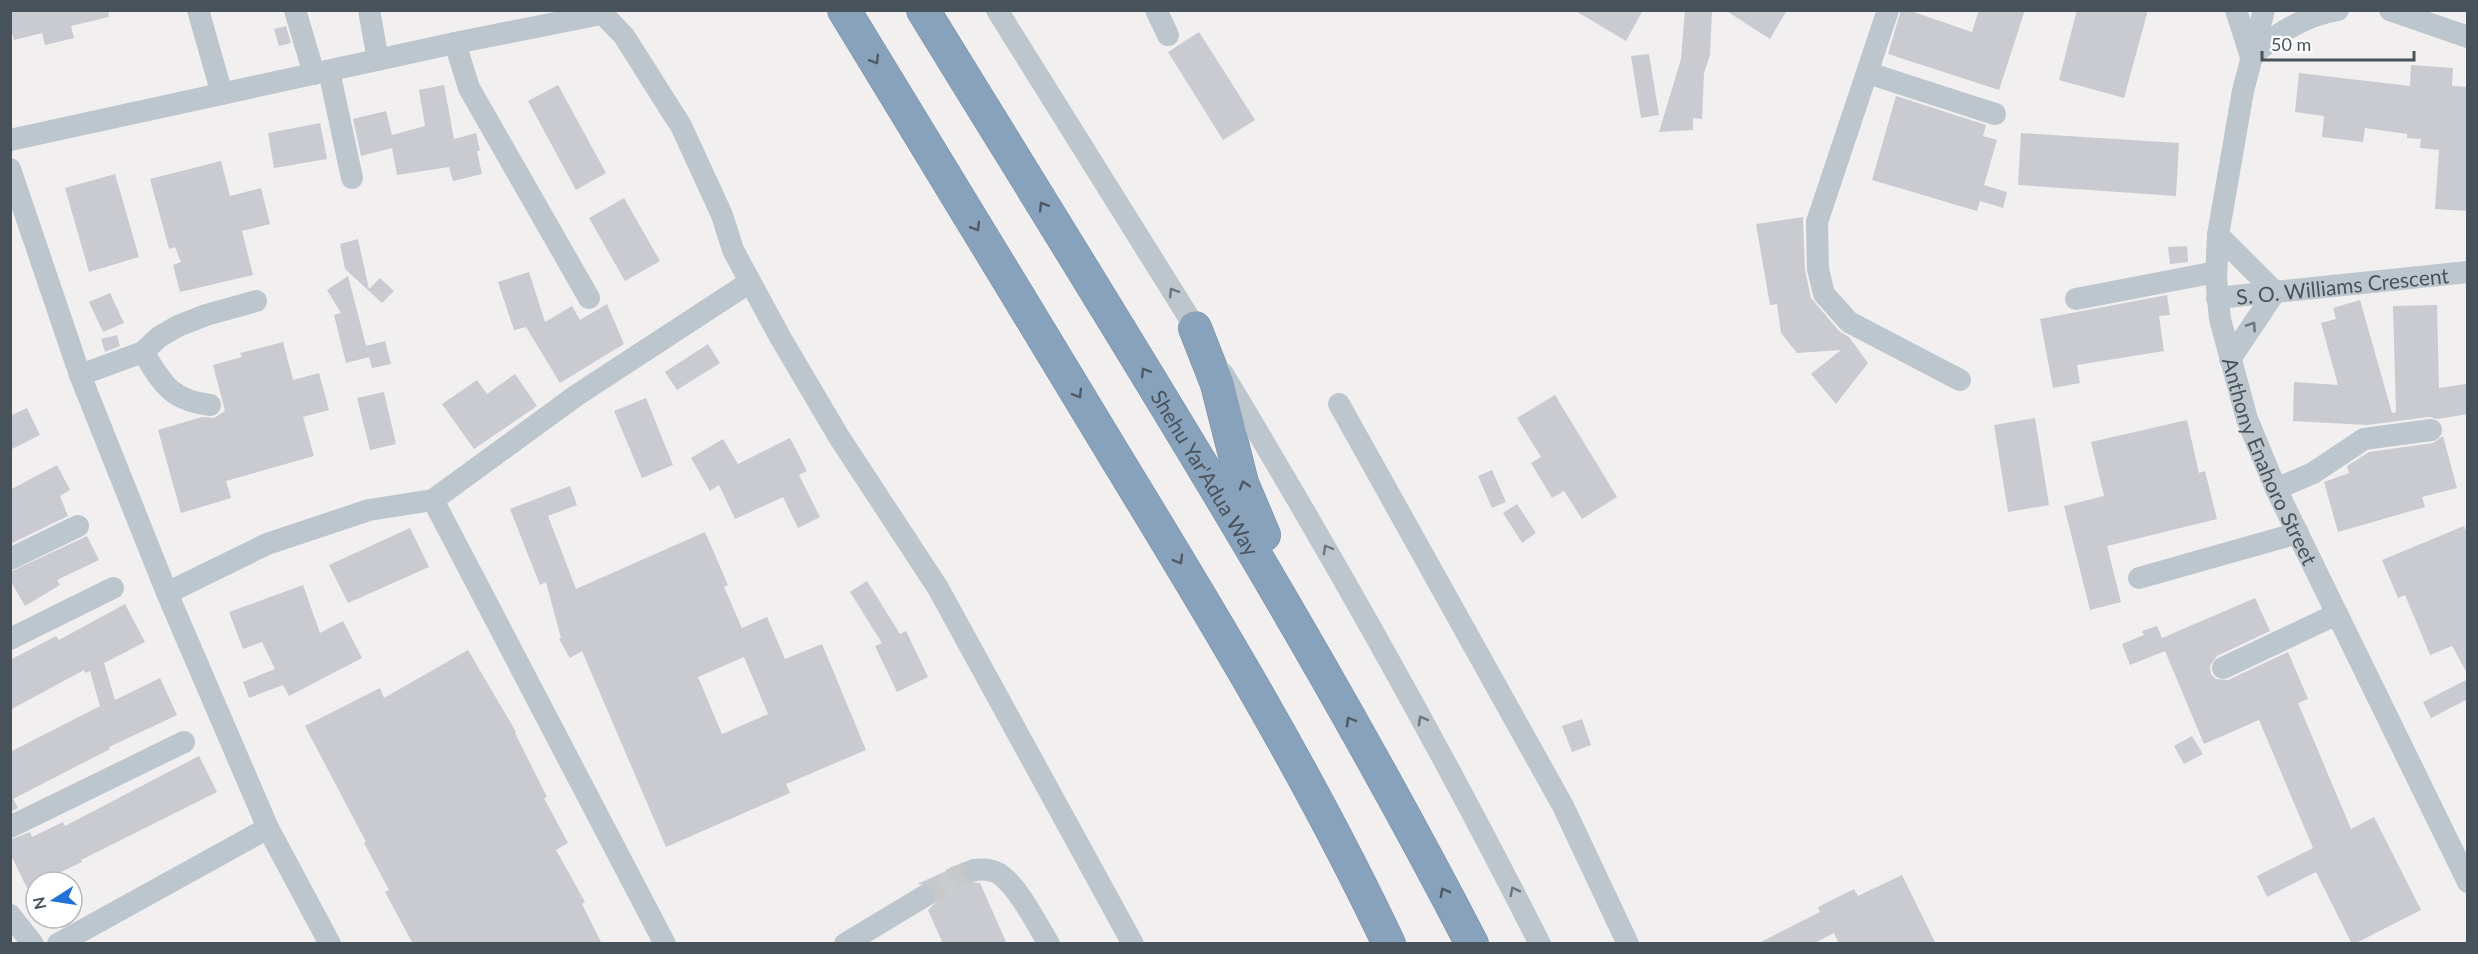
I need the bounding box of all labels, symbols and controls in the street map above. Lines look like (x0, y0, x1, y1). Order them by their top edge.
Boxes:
scale bar (2262, 24, 2414, 62)
text: 50 m (2271, 33, 2311, 55)
one-way arrow (867, 54, 878, 65)
one-way arrow (1038, 202, 1050, 212)
one-way arrow (969, 221, 981, 231)
street label: S. O. Williams Crescent (2235, 262, 2450, 308)
one-way arrow (1168, 288, 1180, 298)
one-way arrow (2245, 321, 2256, 332)
street label: Anthony Enahoro Street (2218, 354, 2324, 569)
one-way arrow (1141, 368, 1153, 378)
street label: Shehu Yar'Adua Way (1147, 385, 1265, 560)
one-way arrow (1070, 388, 1082, 398)
one-way arrow (1238, 480, 1251, 491)
one-way arrow (1323, 545, 1334, 555)
one-way arrow (1171, 554, 1183, 565)
one-way arrow (1418, 715, 1429, 726)
one-way arrow (1346, 717, 1357, 727)
north arrow (24, 870, 84, 930)
one-way arrow (1510, 887, 1521, 898)
one-way arrow (1440, 888, 1451, 898)
text: N (28, 895, 49, 911)

